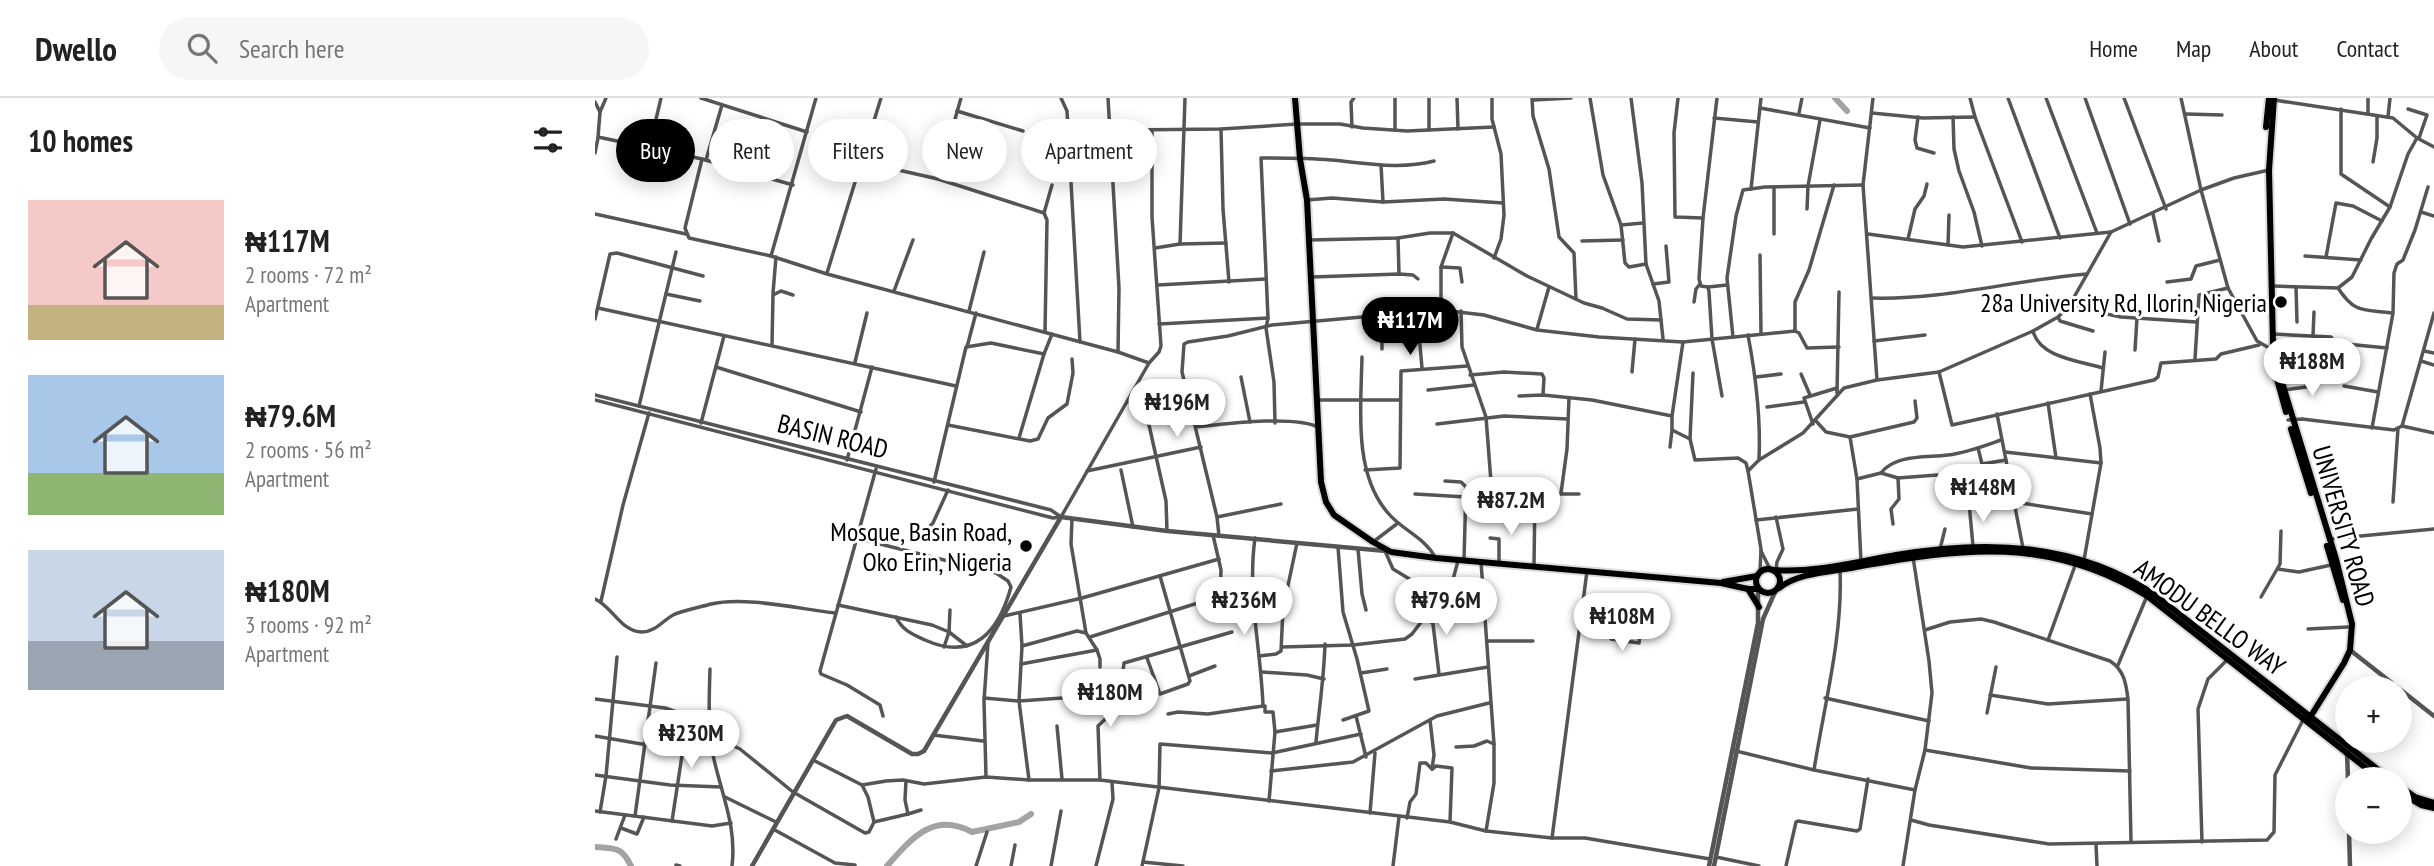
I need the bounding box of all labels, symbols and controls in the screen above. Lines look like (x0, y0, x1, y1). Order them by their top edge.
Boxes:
search box (159, 17, 649, 80)
text: Dwello (35, 27, 117, 70)
icon: search (183, 29, 221, 67)
text: Search here (239, 32, 345, 65)
text: Home (2089, 33, 2138, 64)
text: Map (2176, 33, 2211, 64)
text: About (2249, 33, 2298, 64)
text: Contact (2336, 33, 2399, 64)
chip: Buy (616, 119, 695, 182)
chip: Rent (709, 119, 794, 182)
chip: Filters (808, 119, 908, 182)
chip: New (922, 119, 1007, 182)
chip: Apartment (1021, 119, 1157, 182)
text: 10 homes (28, 121, 133, 160)
icon: filters (529, 121, 567, 159)
text: ₦117M (245, 221, 330, 260)
icon: home (84, 228, 168, 312)
text: 2 rooms · 72 m² (245, 260, 372, 289)
place label: 28a University Rd, Ilorin, Nigeria (1980, 286, 2267, 319)
text: Apartment (245, 289, 329, 318)
marker: 28a University Rd, Ilorin, Nigeria (2273, 294, 2289, 310)
pin: ₦117M (1361, 298, 1459, 357)
text: ₦117M (1378, 305, 1442, 334)
pin: ₦188M (2263, 338, 2361, 398)
text: ₦188M (2280, 346, 2344, 375)
pin: ₦196M (1128, 380, 1226, 439)
text: ₦196M (1145, 387, 1209, 416)
text: ₦79.6M (245, 396, 336, 435)
icon: home (84, 403, 168, 487)
street label: BASIN ROAD (774, 406, 892, 466)
text: 2 rooms · 56 m² (245, 435, 372, 464)
street label: UNIVERSITY ROAD (2305, 442, 2383, 610)
text: Apartment (245, 464, 329, 493)
pin: ₦148M (1934, 464, 2032, 524)
text: ₦148M (1951, 472, 2015, 501)
pin: ₦87.2M (1454, 478, 1568, 537)
text: ₦87.2M (1477, 485, 1545, 514)
place label: Mosque, Basin Road, Oko Erin, Nigeria (830, 515, 1012, 578)
marker: Mosque, Basin Road, Oko Erin, Nigeria (1018, 538, 1034, 554)
street label: AMODU BELLO WAY (2128, 551, 2292, 683)
text: ₦180M (245, 571, 330, 610)
icon: home (84, 578, 168, 662)
pin: ₦236M (1195, 578, 1293, 637)
pin: ₦79.6M (1389, 578, 1503, 637)
text: ₦236M (1212, 585, 1276, 614)
text: ₦79.6M (1411, 585, 1481, 614)
pin: ₦108M (1573, 594, 1671, 653)
text: ₦108M (1590, 601, 1654, 630)
text: 3 rooms · 92 m² (245, 610, 372, 639)
text: Apartment (245, 639, 329, 668)
pin: ₦180M (1061, 670, 1159, 729)
map controls (2335, 676, 2412, 844)
button: + (2335, 676, 2412, 753)
text: ₦180M (1078, 677, 1142, 706)
pin: ₦230M (642, 710, 740, 770)
text: ₦230M (659, 718, 723, 747)
button: − (2335, 767, 2412, 844)

